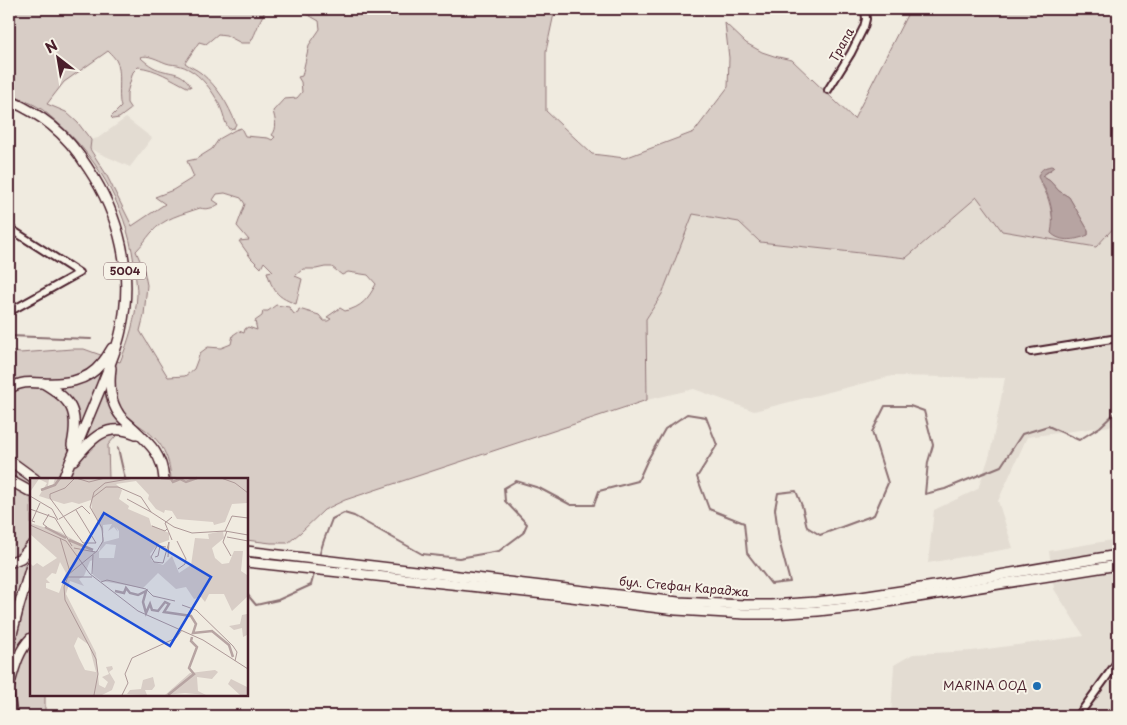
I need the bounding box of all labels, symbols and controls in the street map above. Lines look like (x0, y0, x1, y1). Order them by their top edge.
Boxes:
street label: Трапа (824, 24, 858, 65)
north arrow (32, 32, 82, 82)
text: N (41, 35, 61, 58)
road number: 5004 (104, 262, 146, 280)
inset map (30, 478, 248, 695)
street label: бул. Стефан Караджа (618, 571, 750, 601)
place label: MARINA ООД (943, 676, 1028, 694)
marker: MARINA ООД (1031, 680, 1043, 692)

